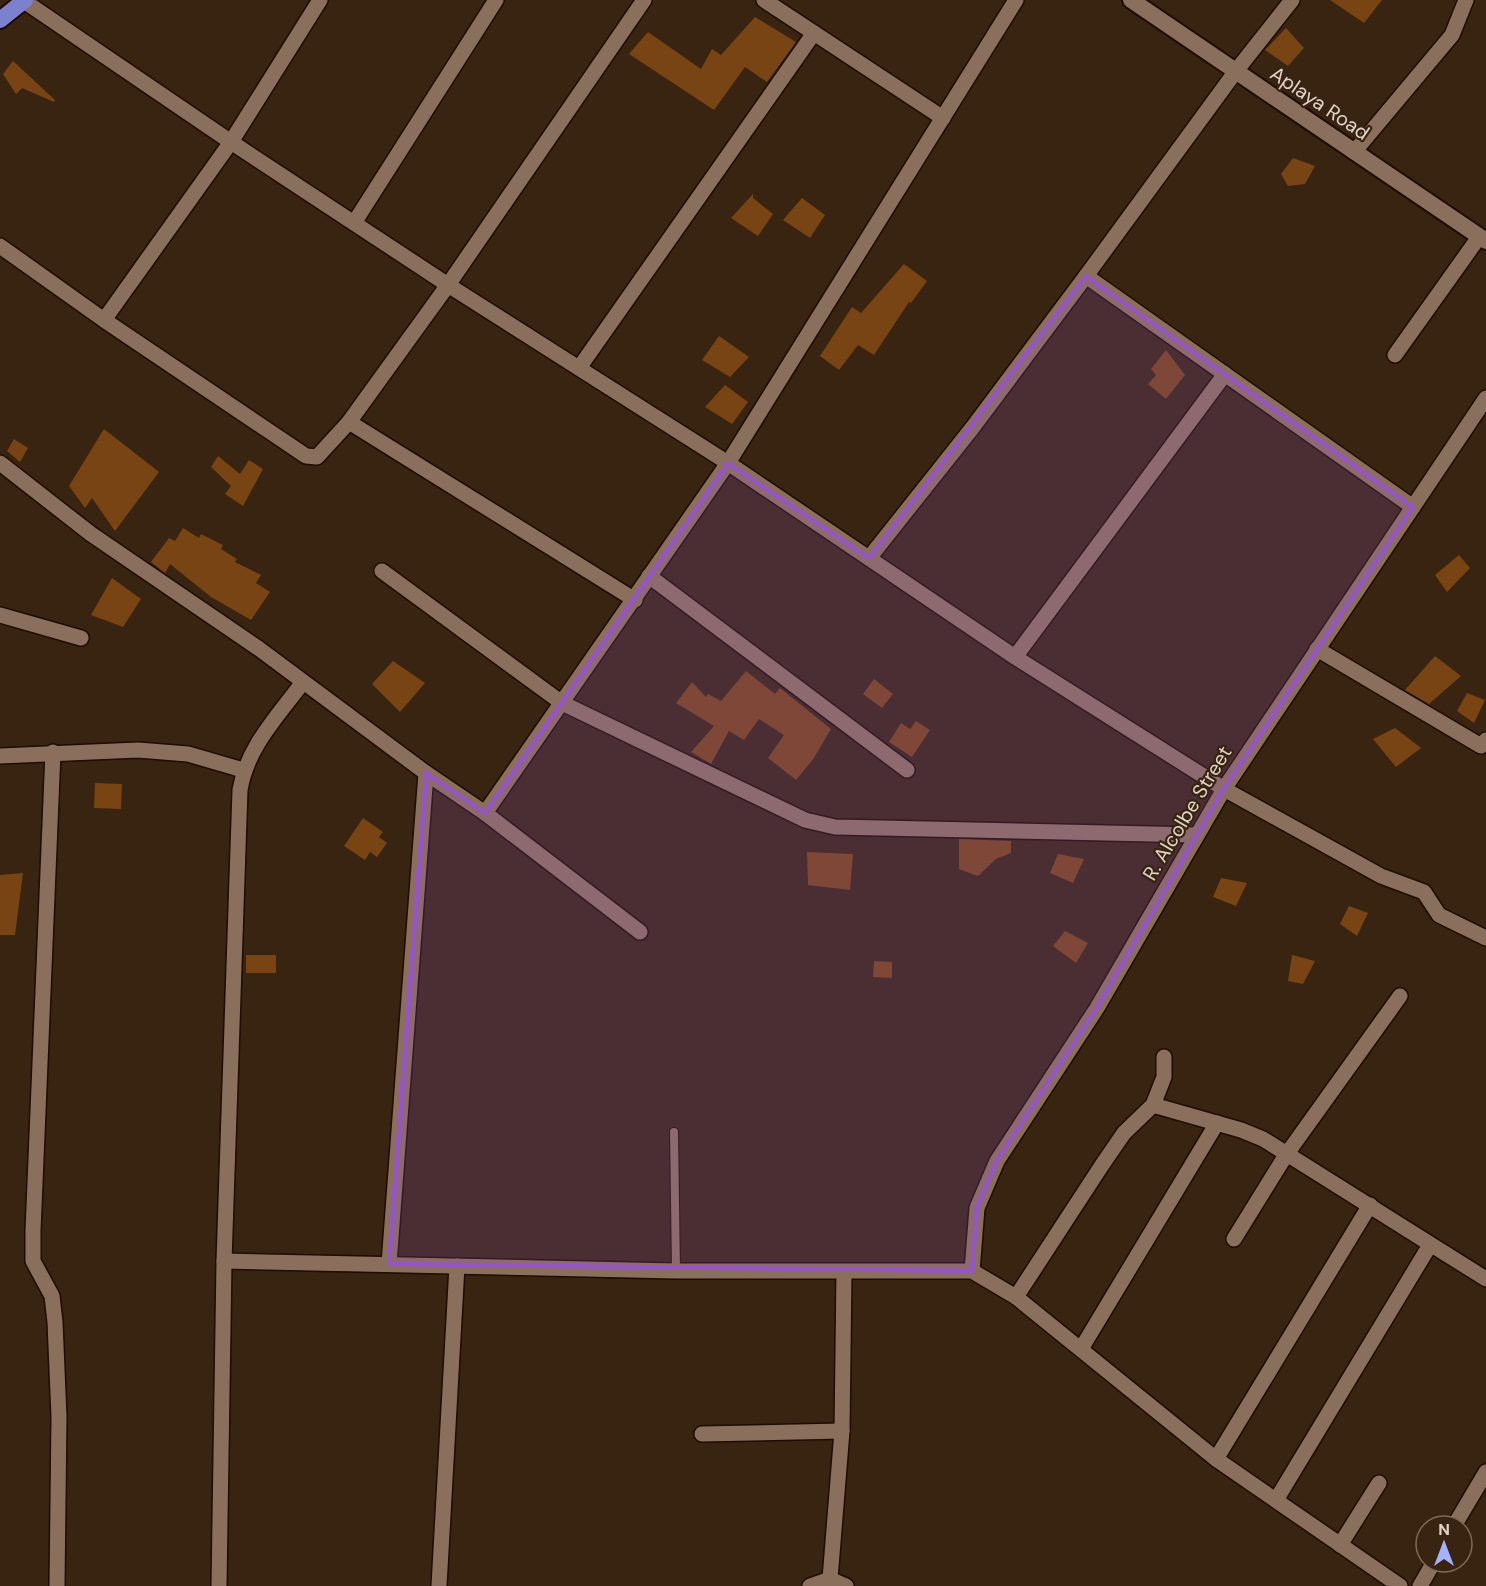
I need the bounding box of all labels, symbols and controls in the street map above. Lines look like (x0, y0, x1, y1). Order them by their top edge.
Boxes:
street label: Aplaya Road (1265, 60, 1375, 146)
street label: R. Alcolbe Street (1137, 741, 1238, 885)
north arrow (1414, 1514, 1474, 1574)
text: N (1438, 1519, 1450, 1540)

